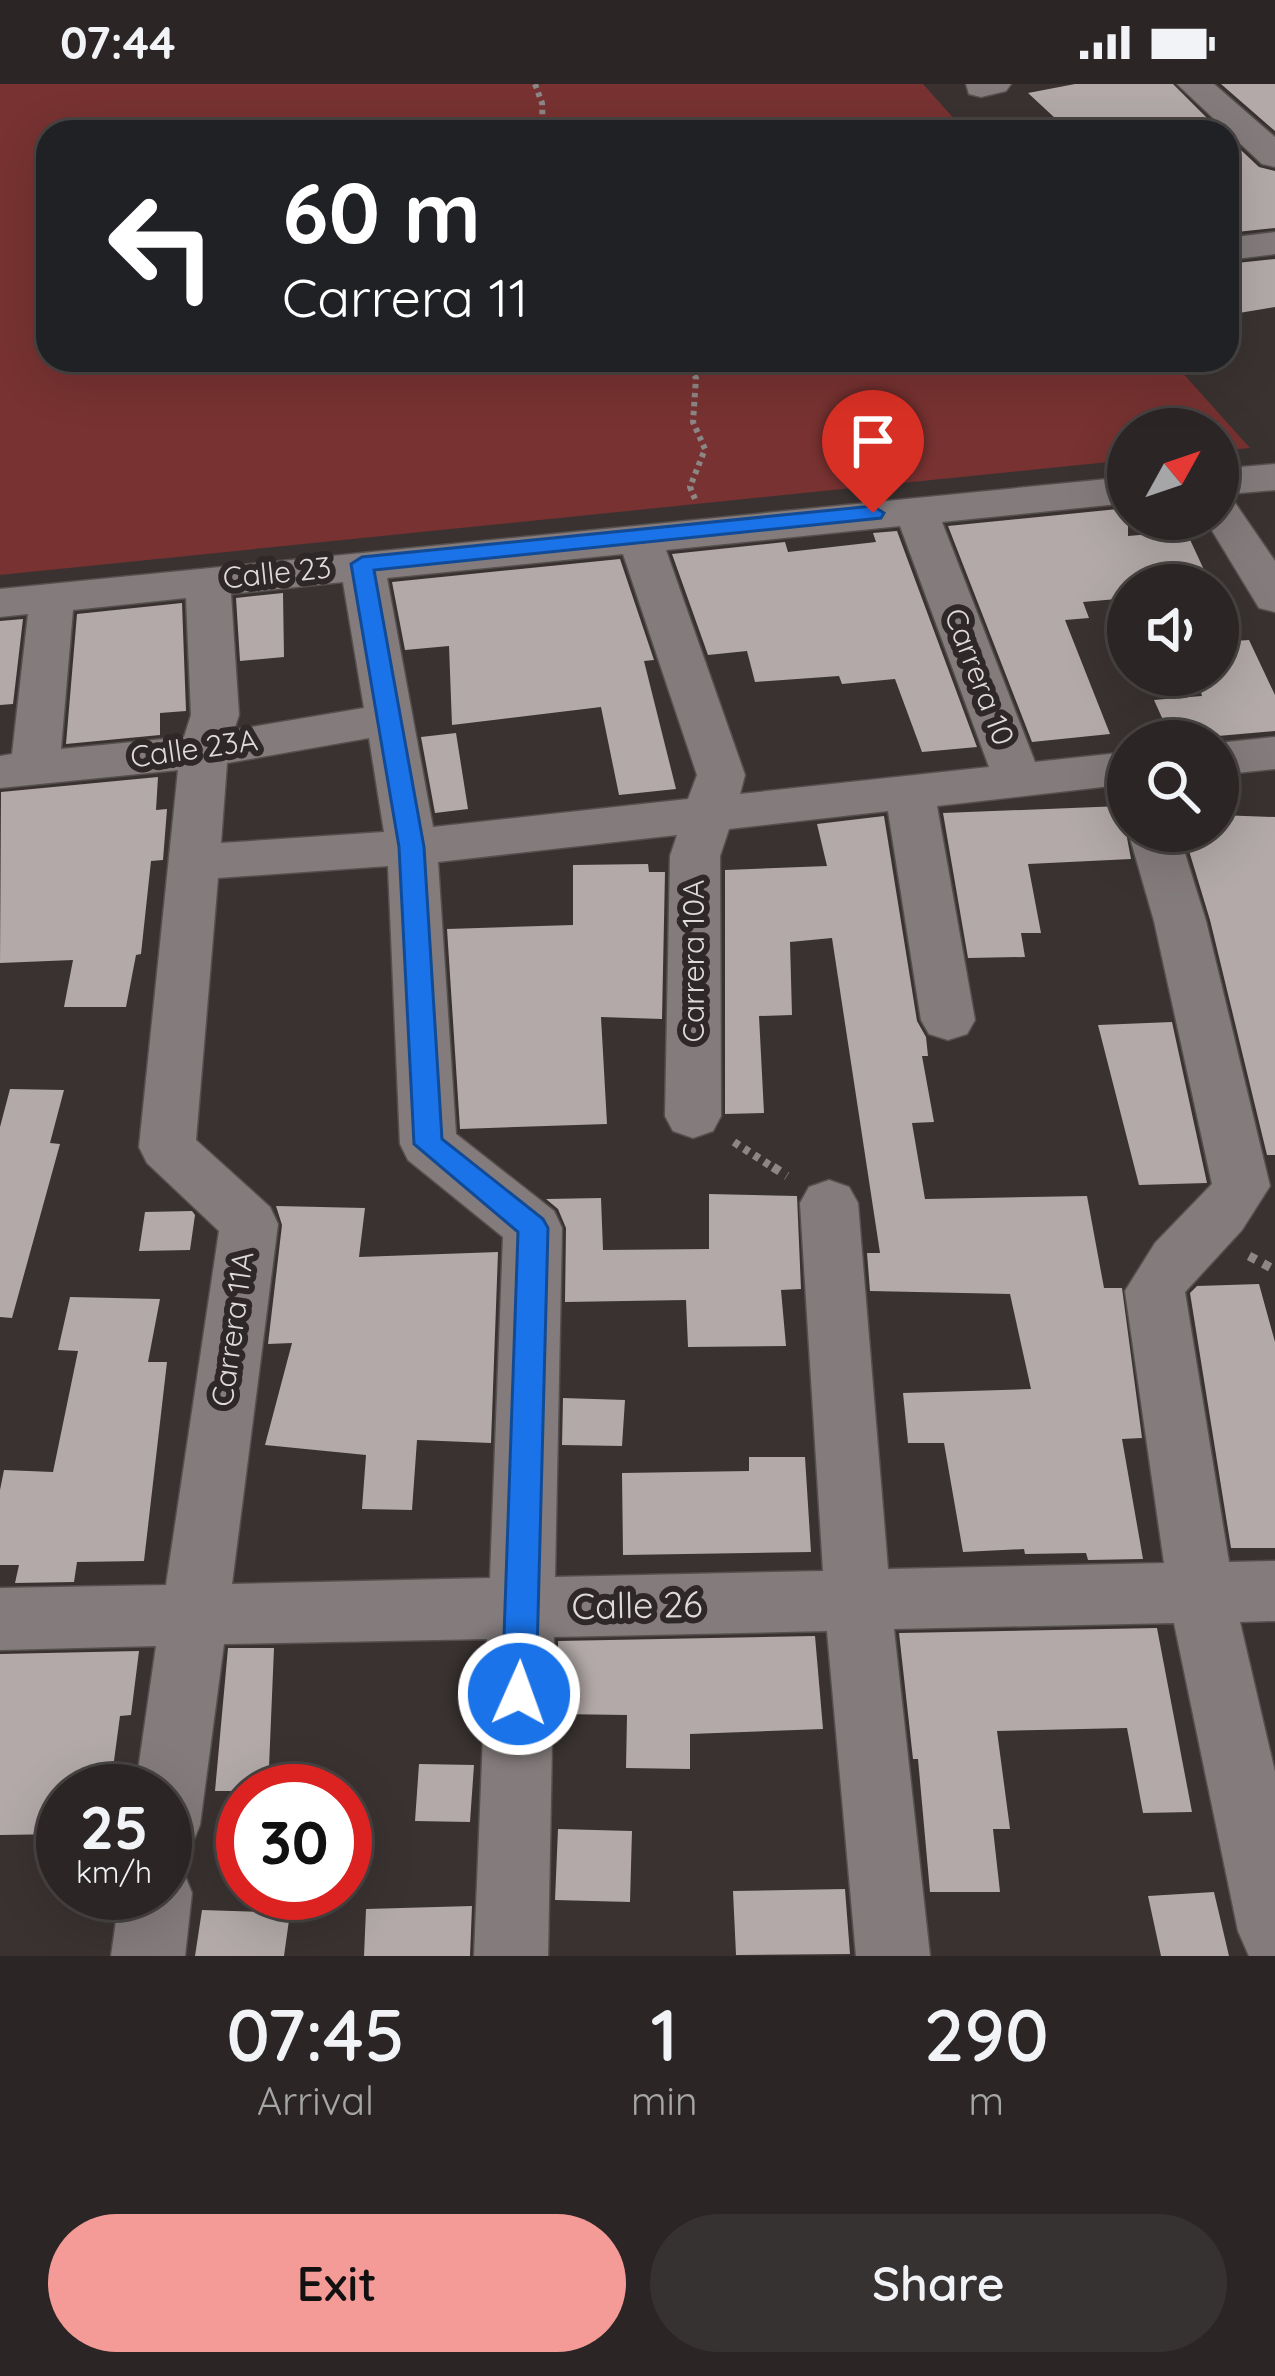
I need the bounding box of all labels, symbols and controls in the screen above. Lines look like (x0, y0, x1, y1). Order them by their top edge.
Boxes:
text: 07:44 (60, 14, 176, 70)
text: 60 m (282, 159, 481, 264)
icon: left (84, 168, 240, 324)
text: Carrera 11 (282, 263, 528, 331)
pin (822, 390, 924, 513)
icon: arrive (840, 408, 906, 474)
north arrow (1107, 408, 1239, 540)
map controls (1107, 408, 1239, 852)
street label: Calle 23 (221, 547, 333, 597)
button: sound (1107, 564, 1239, 696)
street label: Carrera 10 (936, 603, 1023, 751)
street label: Calle 23A (128, 720, 260, 776)
button: search (1107, 720, 1239, 852)
street label: Carrera 10A (674, 880, 712, 1042)
street label: Carrera 11A (202, 1249, 262, 1409)
street label: Calle 26 (571, 1581, 703, 1628)
position arrow (456, 1631, 582, 1757)
speed limit sign: 30 (216, 1764, 372, 1920)
text: 25 (80, 1789, 148, 1864)
text: km/h (76, 1853, 152, 1891)
text: 07:45 (226, 1989, 405, 2079)
text: 1 (650, 1989, 678, 2079)
text: 290 (924, 1989, 1049, 2079)
text: Arrival (257, 2076, 374, 2125)
text: min (631, 2076, 697, 2125)
text: m (968, 2076, 1004, 2125)
button: Exit (48, 2214, 626, 2352)
button: Share (650, 2214, 1227, 2352)

